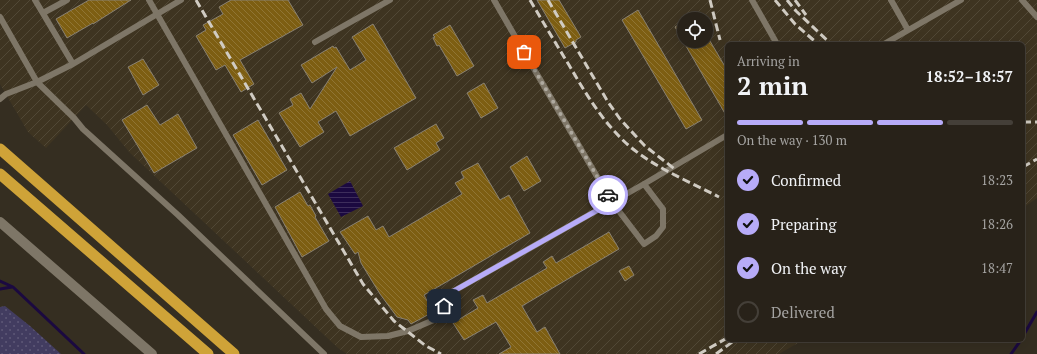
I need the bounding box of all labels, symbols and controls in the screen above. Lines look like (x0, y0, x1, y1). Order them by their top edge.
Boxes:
map controls (677, 12, 713, 48)
button: locate (677, 12, 713, 48)
pin (507, 35, 541, 69)
icon: bag (513, 41, 535, 63)
text: Arriving in (737, 52, 800, 70)
text: 18:52–18:57 (926, 66, 1013, 86)
text: 2 min (737, 68, 808, 102)
text: On the way · 130 m (737, 131, 847, 149)
icon: check (737, 169, 759, 191)
text: Confirmed (771, 170, 841, 190)
text: 18:23 (981, 171, 1013, 189)
courier (588, 175, 628, 215)
icon: car (597, 184, 619, 206)
icon: check (737, 213, 759, 235)
text: Preparing (771, 214, 836, 234)
text: 18:26 (981, 215, 1013, 233)
icon: check (737, 257, 759, 279)
text: On the way (771, 258, 846, 278)
text: 18:47 (981, 259, 1013, 277)
pin (427, 289, 461, 323)
icon: home (433, 295, 455, 317)
text: Delivered (771, 302, 835, 322)

